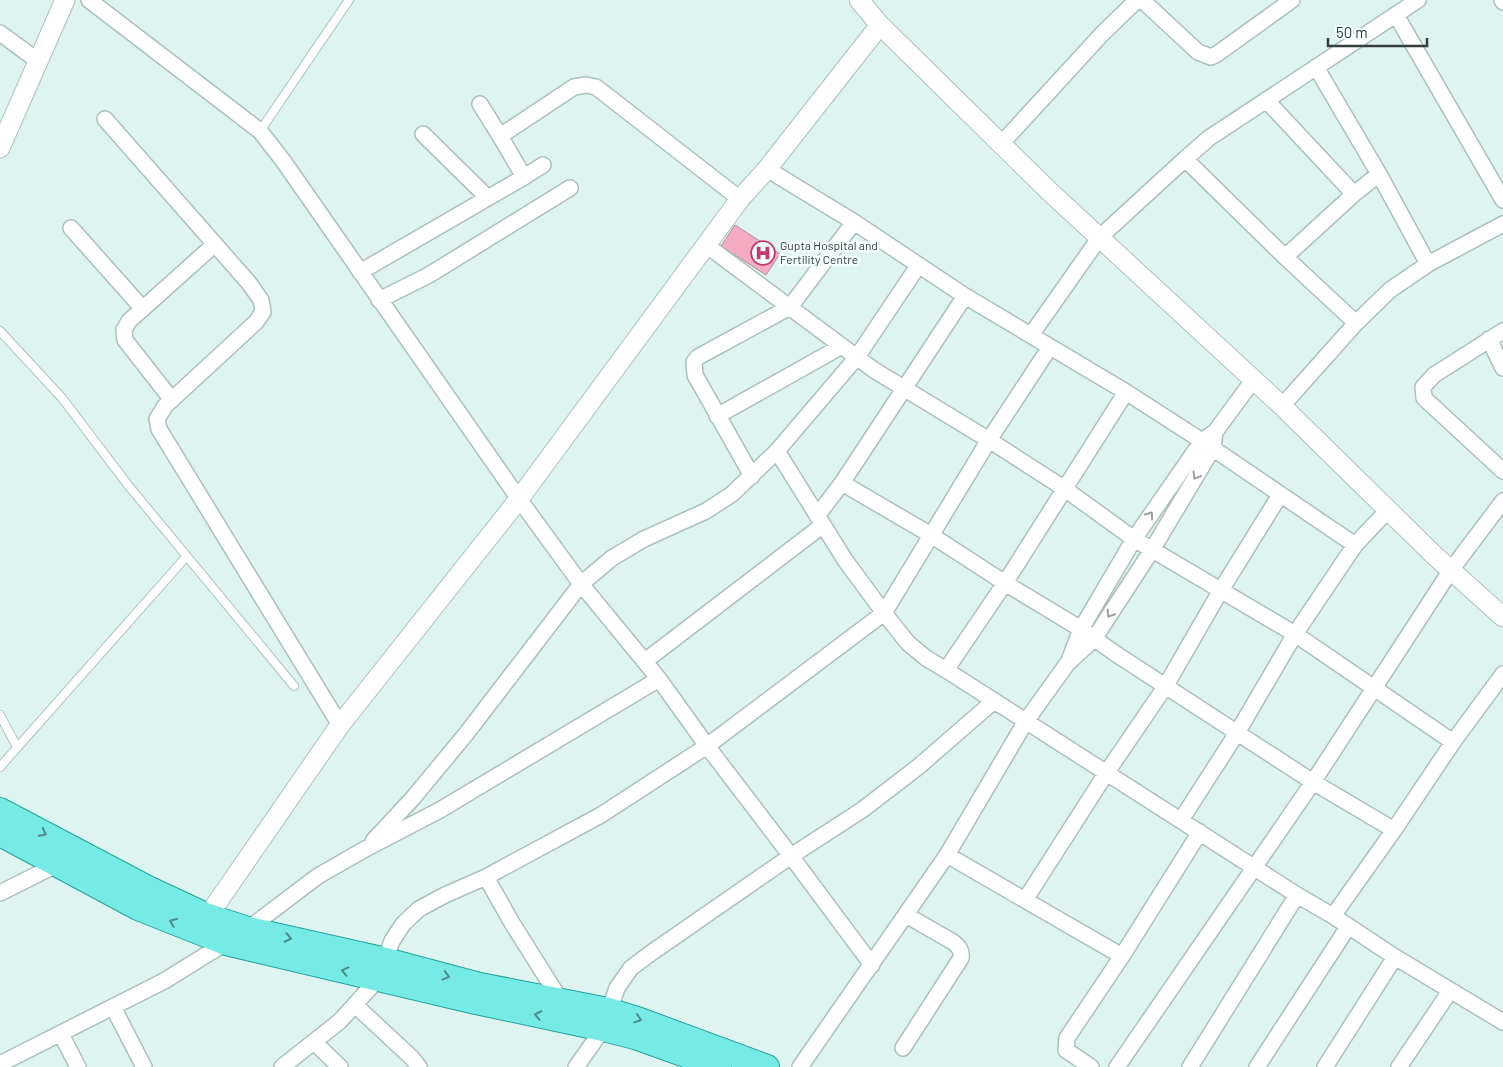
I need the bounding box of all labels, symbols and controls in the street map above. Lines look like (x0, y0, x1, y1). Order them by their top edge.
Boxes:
scale bar (1328, 15, 1427, 47)
text: 50 m (1336, 23, 1368, 41)
place label: Gupta Hospital and Fertility Centre (780, 238, 878, 266)
hospital icon: Gupta Hospital and Fertility Centre (750, 240, 776, 266)
one-way arrow (1192, 471, 1202, 480)
one-way arrow (1144, 511, 1153, 521)
one-way arrow (1107, 609, 1117, 618)
one-way arrow (38, 827, 47, 837)
one-way arrow (169, 918, 178, 928)
one-way arrow (283, 932, 292, 943)
one-way arrow (341, 966, 350, 977)
one-way arrow (441, 970, 449, 980)
one-way arrow (533, 1010, 542, 1021)
one-way arrow (634, 1014, 642, 1024)

